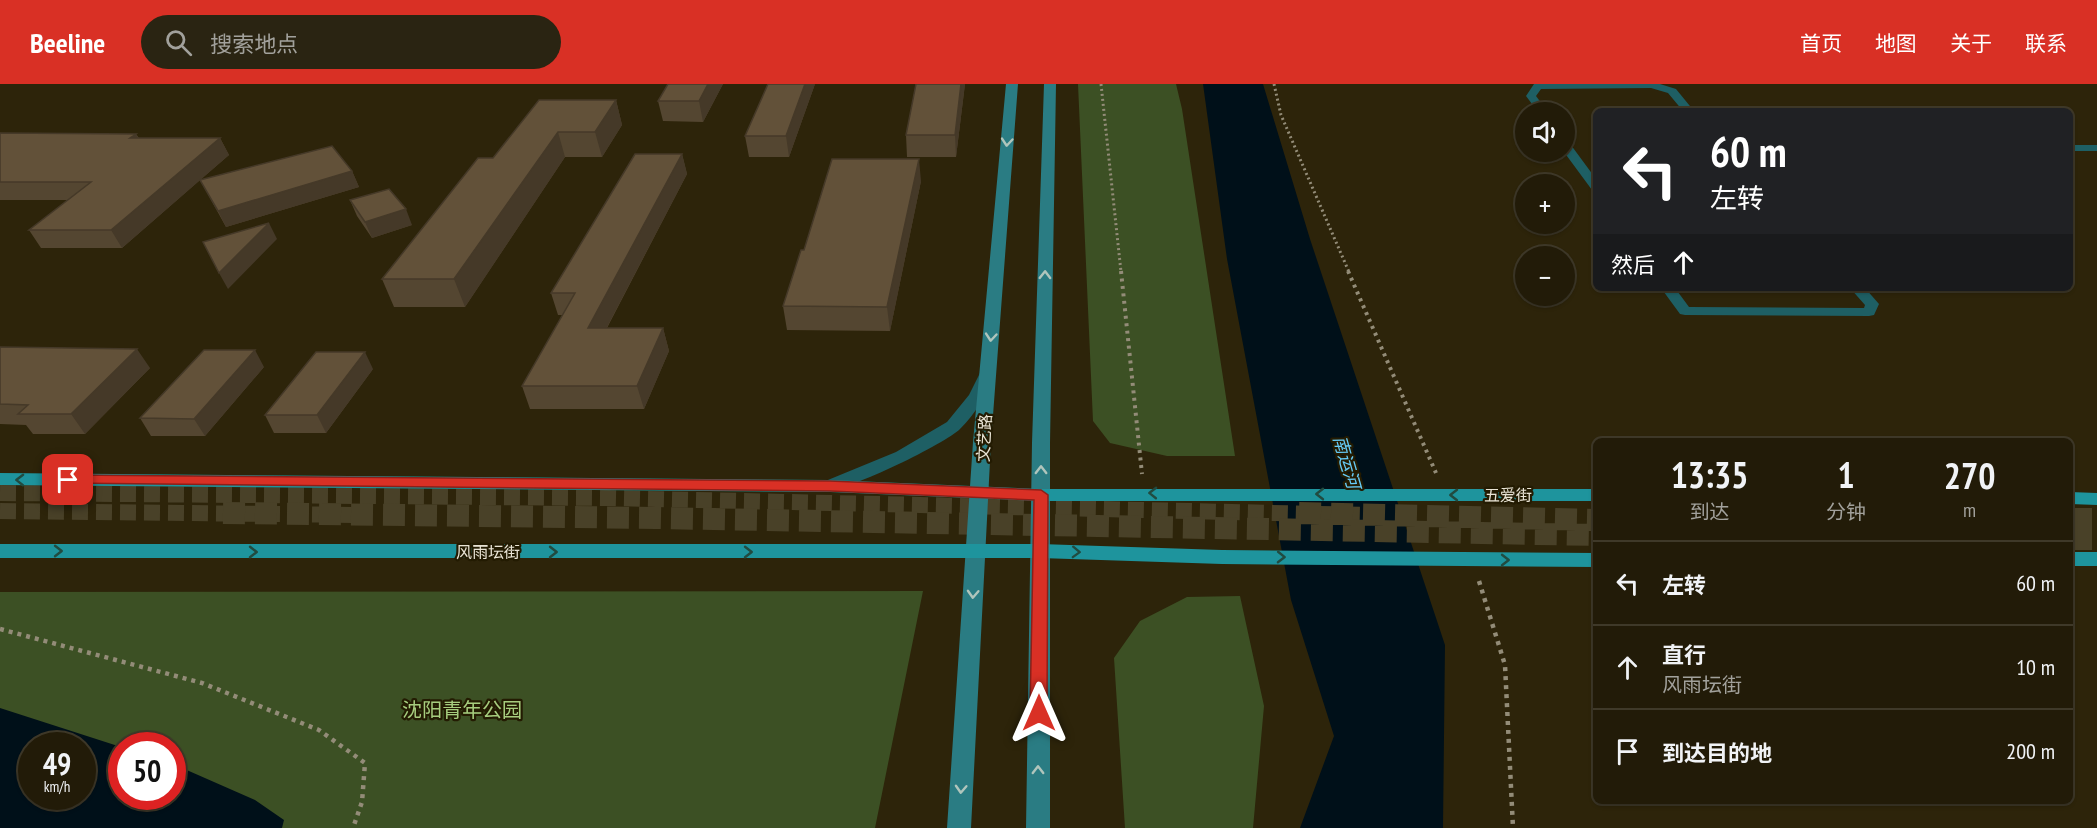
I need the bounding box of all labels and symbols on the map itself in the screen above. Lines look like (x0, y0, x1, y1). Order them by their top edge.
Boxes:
one-way arrow (1001, 138, 1014, 147)
one-way arrow (1039, 270, 1051, 279)
one-way arrow (985, 332, 998, 341)
street label: 文艺路 (973, 414, 995, 462)
water label: 南运河 (1329, 433, 1366, 494)
pin (42, 454, 93, 505)
one-way arrow (1035, 465, 1047, 474)
one-way arrow (16, 474, 25, 486)
street label: 五爱街 (1484, 485, 1532, 505)
one-way arrow (1148, 487, 1157, 499)
one-way arrow (1316, 488, 1325, 500)
one-way arrow (1449, 488, 1458, 501)
street label: 风雨坛街 (456, 542, 520, 562)
one-way arrow (54, 545, 63, 557)
one-way arrow (249, 546, 258, 558)
one-way arrow (549, 546, 558, 558)
one-way arrow (744, 546, 753, 558)
one-way arrow (1071, 546, 1080, 559)
one-way arrow (1276, 551, 1285, 564)
one-way arrow (1500, 554, 1509, 566)
one-way arrow (966, 589, 979, 598)
position arrow (1007, 681, 1071, 745)
park label: 沈阳青年公园 (402, 697, 522, 723)
speed limit sign: 50 (108, 732, 186, 810)
one-way arrow (1032, 765, 1044, 774)
one-way arrow (955, 784, 968, 793)

